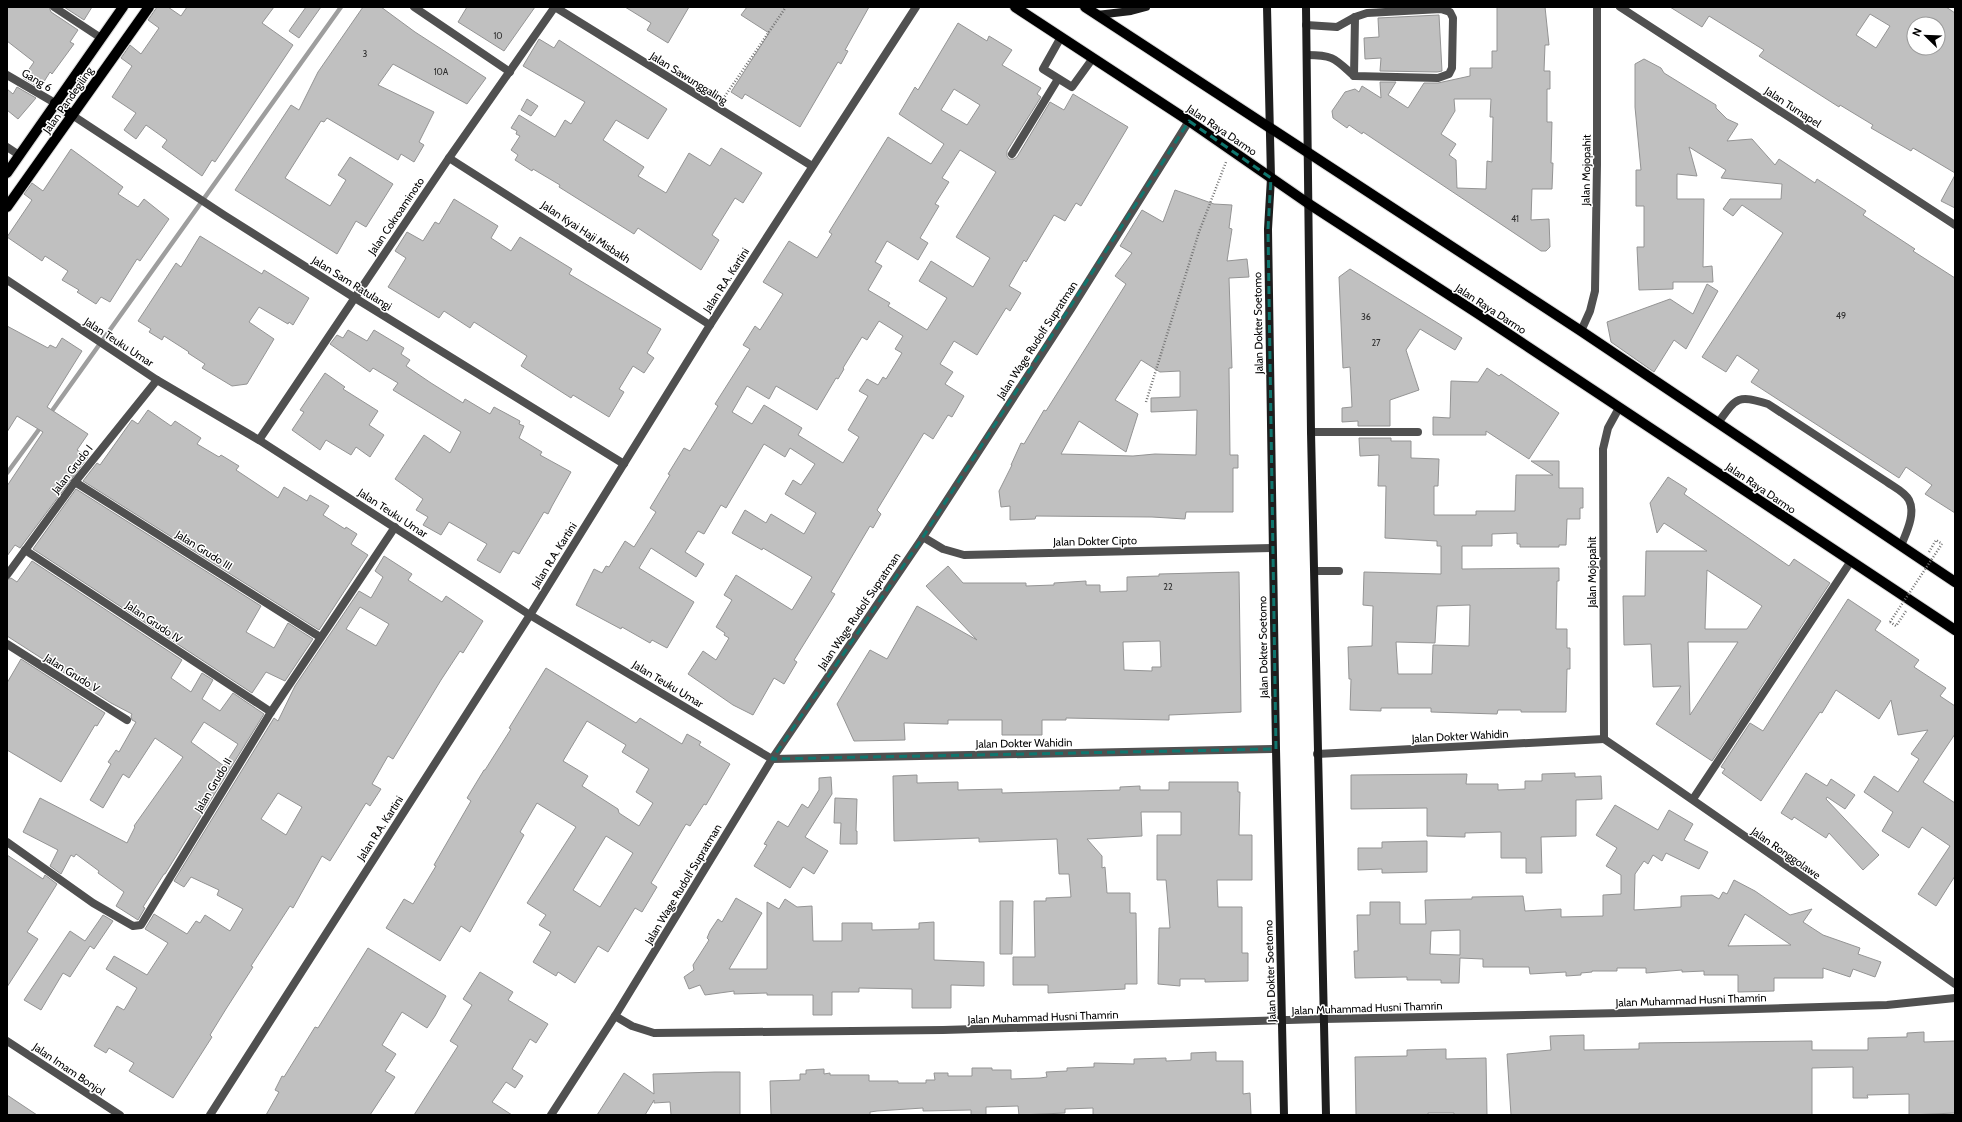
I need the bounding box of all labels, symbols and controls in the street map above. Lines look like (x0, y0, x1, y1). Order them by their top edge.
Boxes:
north arrow (1906, 16, 1946, 56)
text: N (1909, 26, 1925, 38)
house number: 10 (493, 30, 503, 41)
house number: 3 (363, 48, 368, 59)
street label: Jalan Sawunggaling (647, 48, 731, 108)
street label: Jalan Pandegiling (39, 63, 97, 137)
street label: Gang 6 (19, 65, 55, 95)
house number: 10A (434, 66, 449, 77)
street label: Jalan Tumapel (1761, 83, 1824, 131)
street label: Jalan Raya Darmo (1183, 101, 1260, 159)
street label: Jalan Mojopahit (1578, 134, 1594, 207)
street label: Jalan Cokroaminoto (364, 175, 427, 258)
street label: Jalan Kyai Haji Misbakh (538, 197, 633, 266)
house number: 41 (1511, 213, 1519, 224)
street label: Jalan R.A. Kartini (699, 245, 752, 316)
street label: Jalan Sam Ratulangi (309, 252, 395, 313)
street label: Jalan Dokter Soetomo (1250, 272, 1266, 375)
street label: Jalan Wage Rudolf Supratman (993, 278, 1080, 403)
street label: Jalan Raya Darmo (1452, 280, 1529, 337)
house number: 49 (1836, 310, 1846, 321)
house number: 36 (1361, 311, 1371, 322)
street label: Jalan Teuku Umar (81, 314, 157, 370)
house number: 27 (1371, 337, 1381, 348)
street label: Jalan Grudo I (48, 442, 96, 497)
street label: Jalan Raya Darmo (1722, 459, 1799, 517)
street label: Jalan Teuku Umar (355, 485, 431, 541)
street label: Jalan R.A. Kartini (528, 520, 580, 591)
street label: Jalan Grudo III (172, 527, 235, 573)
street label: Jalan Dokter Cipto (1052, 533, 1137, 549)
street label: Jalan Mojopahit (1585, 536, 1599, 609)
street label: Jalan Wage Rudolf Supratman (814, 550, 903, 673)
house number: 22 (1163, 581, 1173, 592)
street label: Jalan Dokter Soetomo (1255, 596, 1271, 699)
street label: Jalan Grudo IV (122, 597, 185, 646)
street label: Jalan Grudo V (41, 650, 102, 696)
street label: Jalan Teuku Umar (629, 657, 706, 711)
street label: Jalan Dokter Wahidin (1410, 726, 1509, 746)
street label: Jalan Dokter Wahidin (975, 735, 1072, 751)
street label: Jalan Grudo II (191, 755, 235, 816)
street label: Jalan R.A. Kartini (353, 793, 406, 864)
street label: Jalan Wage Rudolf Supratman (641, 821, 725, 948)
street label: Jalan Ronggolawe (1748, 823, 1824, 882)
street label: Jalan Dokter Soetomo (1261, 920, 1279, 1023)
street label: Jalan Muhammad Husni Thamrin (1614, 990, 1767, 1010)
street label: Jalan Muhammad Husni Thamrin (1290, 998, 1443, 1018)
street label: Jalan Muhammad Husni Thamrin (966, 1007, 1119, 1027)
street label: Jalan Imam Bonjol (29, 1039, 108, 1099)

